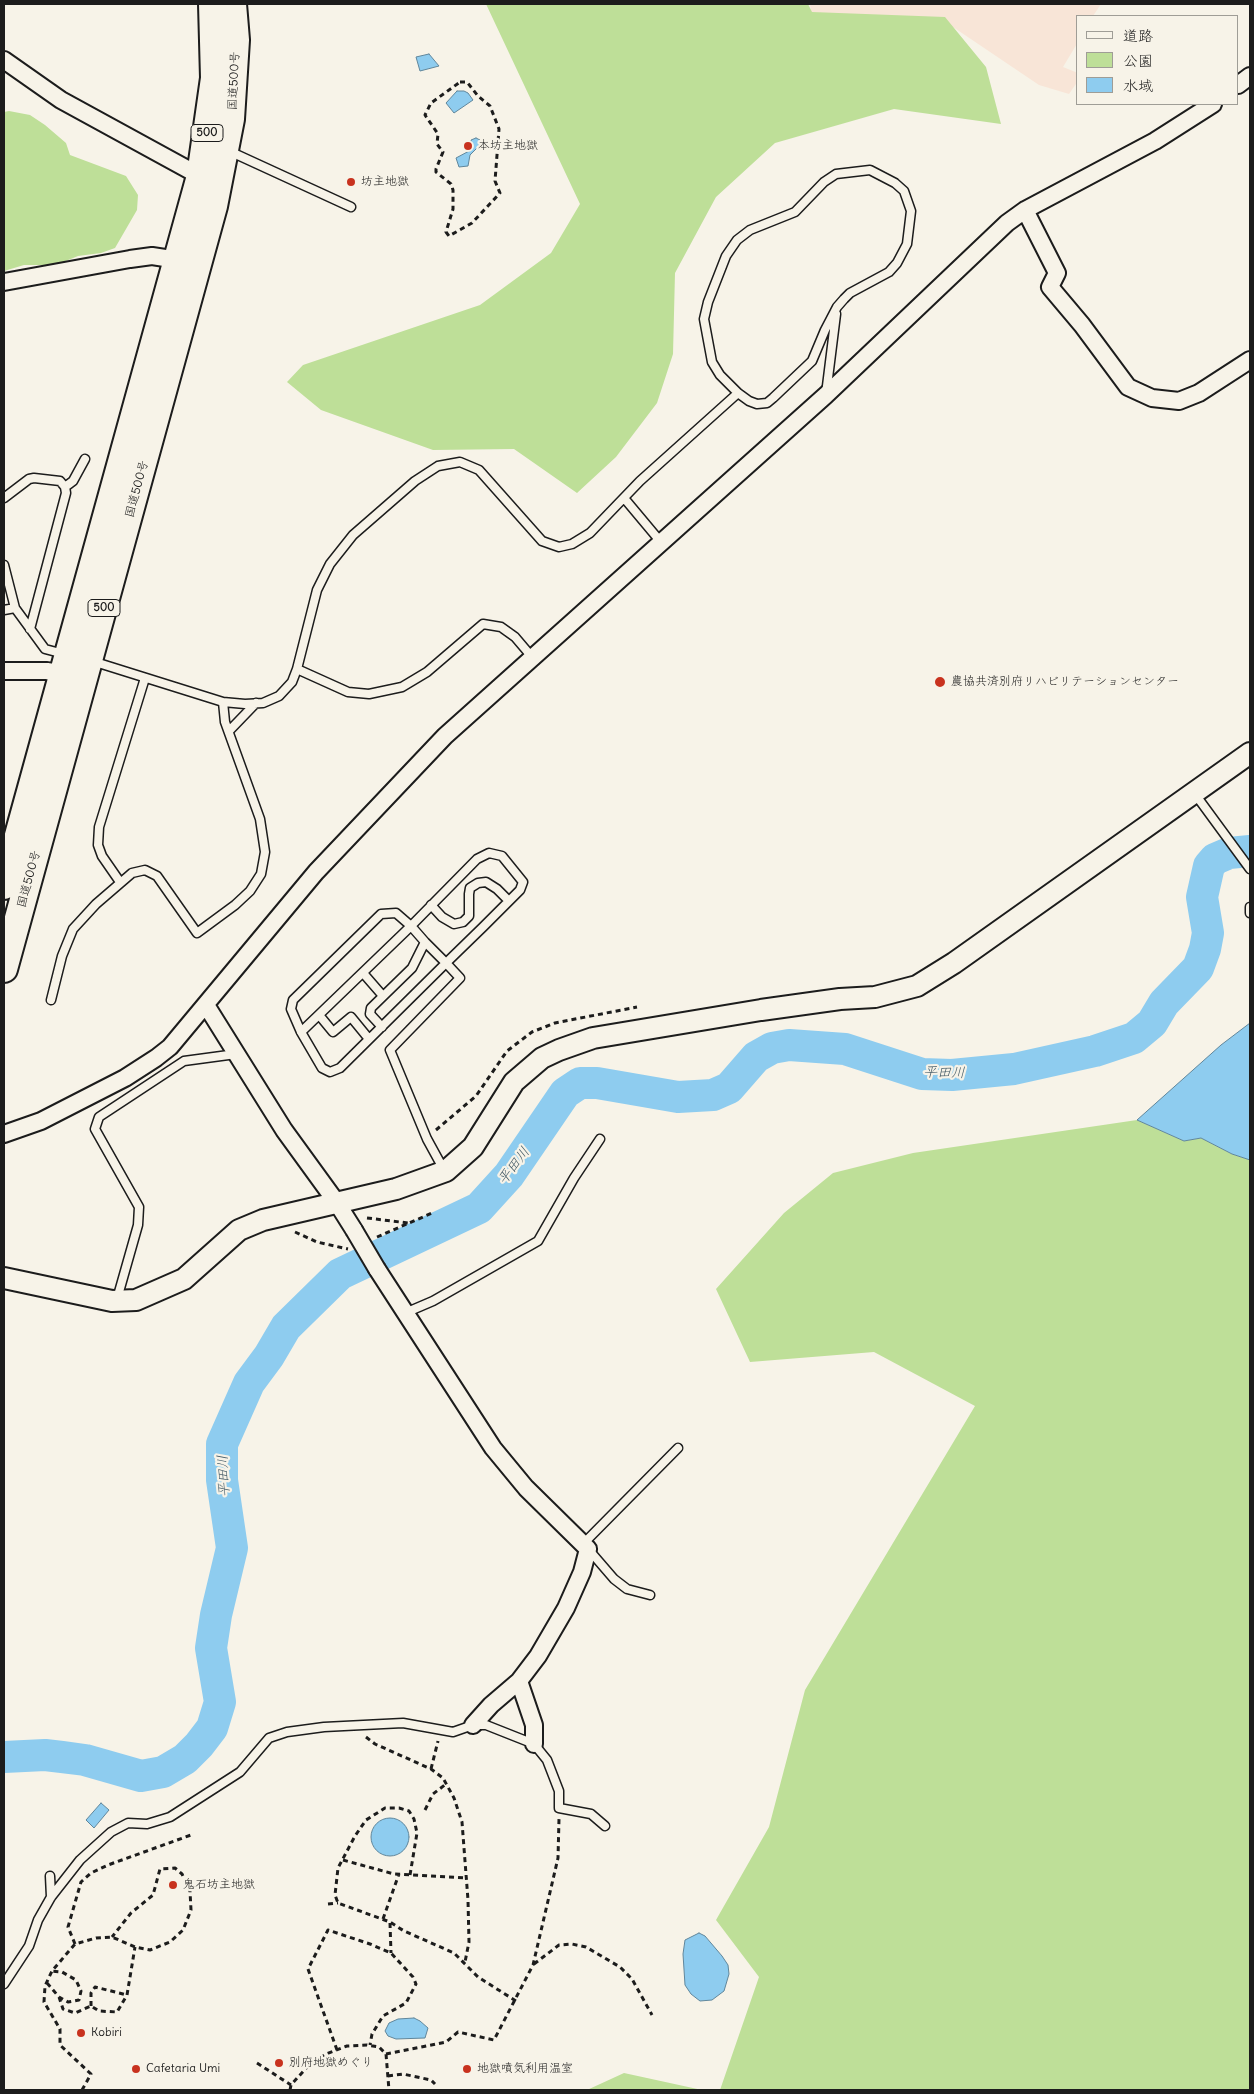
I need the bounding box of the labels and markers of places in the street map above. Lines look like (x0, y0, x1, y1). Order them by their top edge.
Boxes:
place label: 本坊主地獄 (478, 139, 538, 153)
marker: 本坊主地獄 (462, 140, 474, 152)
place label: 坊主地獄 (361, 175, 409, 189)
marker: 坊主地獄 (345, 176, 357, 188)
marker: 農協共済別府リハビリテーションセンター (933, 675, 947, 689)
place label: 農協共済別府リハビリテーションセンター (951, 675, 1179, 689)
place label: 鬼石坊主地獄 (183, 1878, 255, 1892)
marker: 鬼石坊主地獄 (167, 1879, 179, 1891)
place label: Kobiri (91, 2026, 122, 2040)
marker: Kobiri (75, 2027, 87, 2039)
place label: 別府地獄めぐり (289, 2056, 373, 2070)
marker: 別府地獄めぐり (273, 2057, 285, 2069)
place label: Cafetaria Umi (146, 2062, 220, 2076)
place label: 地獄噴気利用温室 (477, 2062, 573, 2076)
marker: Cafetaria Umi (130, 2063, 142, 2075)
marker: 地獄噴気利用温室 (461, 2063, 473, 2075)

